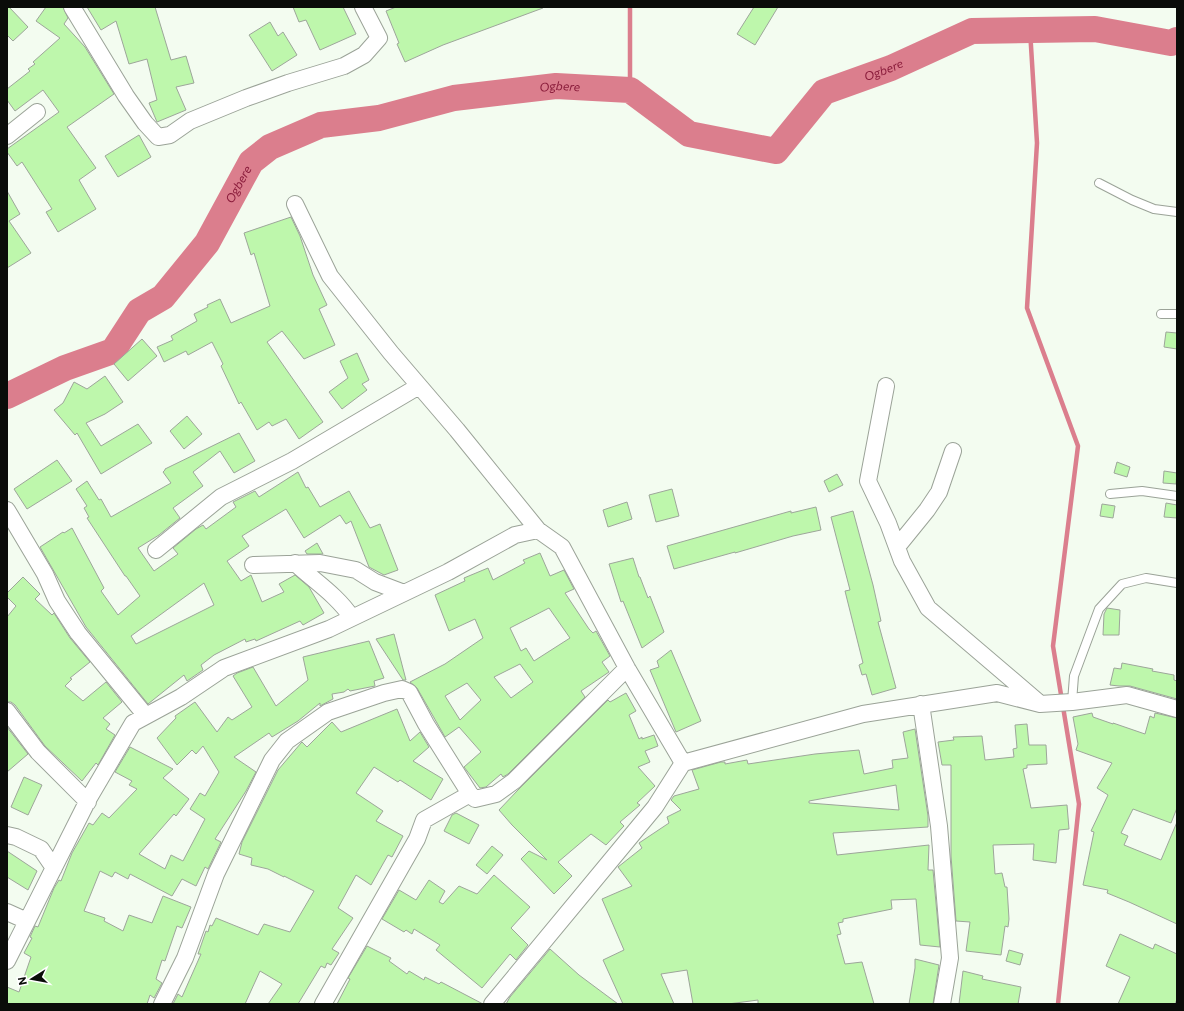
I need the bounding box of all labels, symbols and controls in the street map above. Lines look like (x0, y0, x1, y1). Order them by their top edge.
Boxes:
water label: Ogbere (862, 55, 906, 83)
water label: Ogbere (539, 78, 581, 94)
water label: Ogbere (222, 162, 254, 205)
north arrow (12, 959, 52, 999)
text: N (15, 976, 29, 986)

